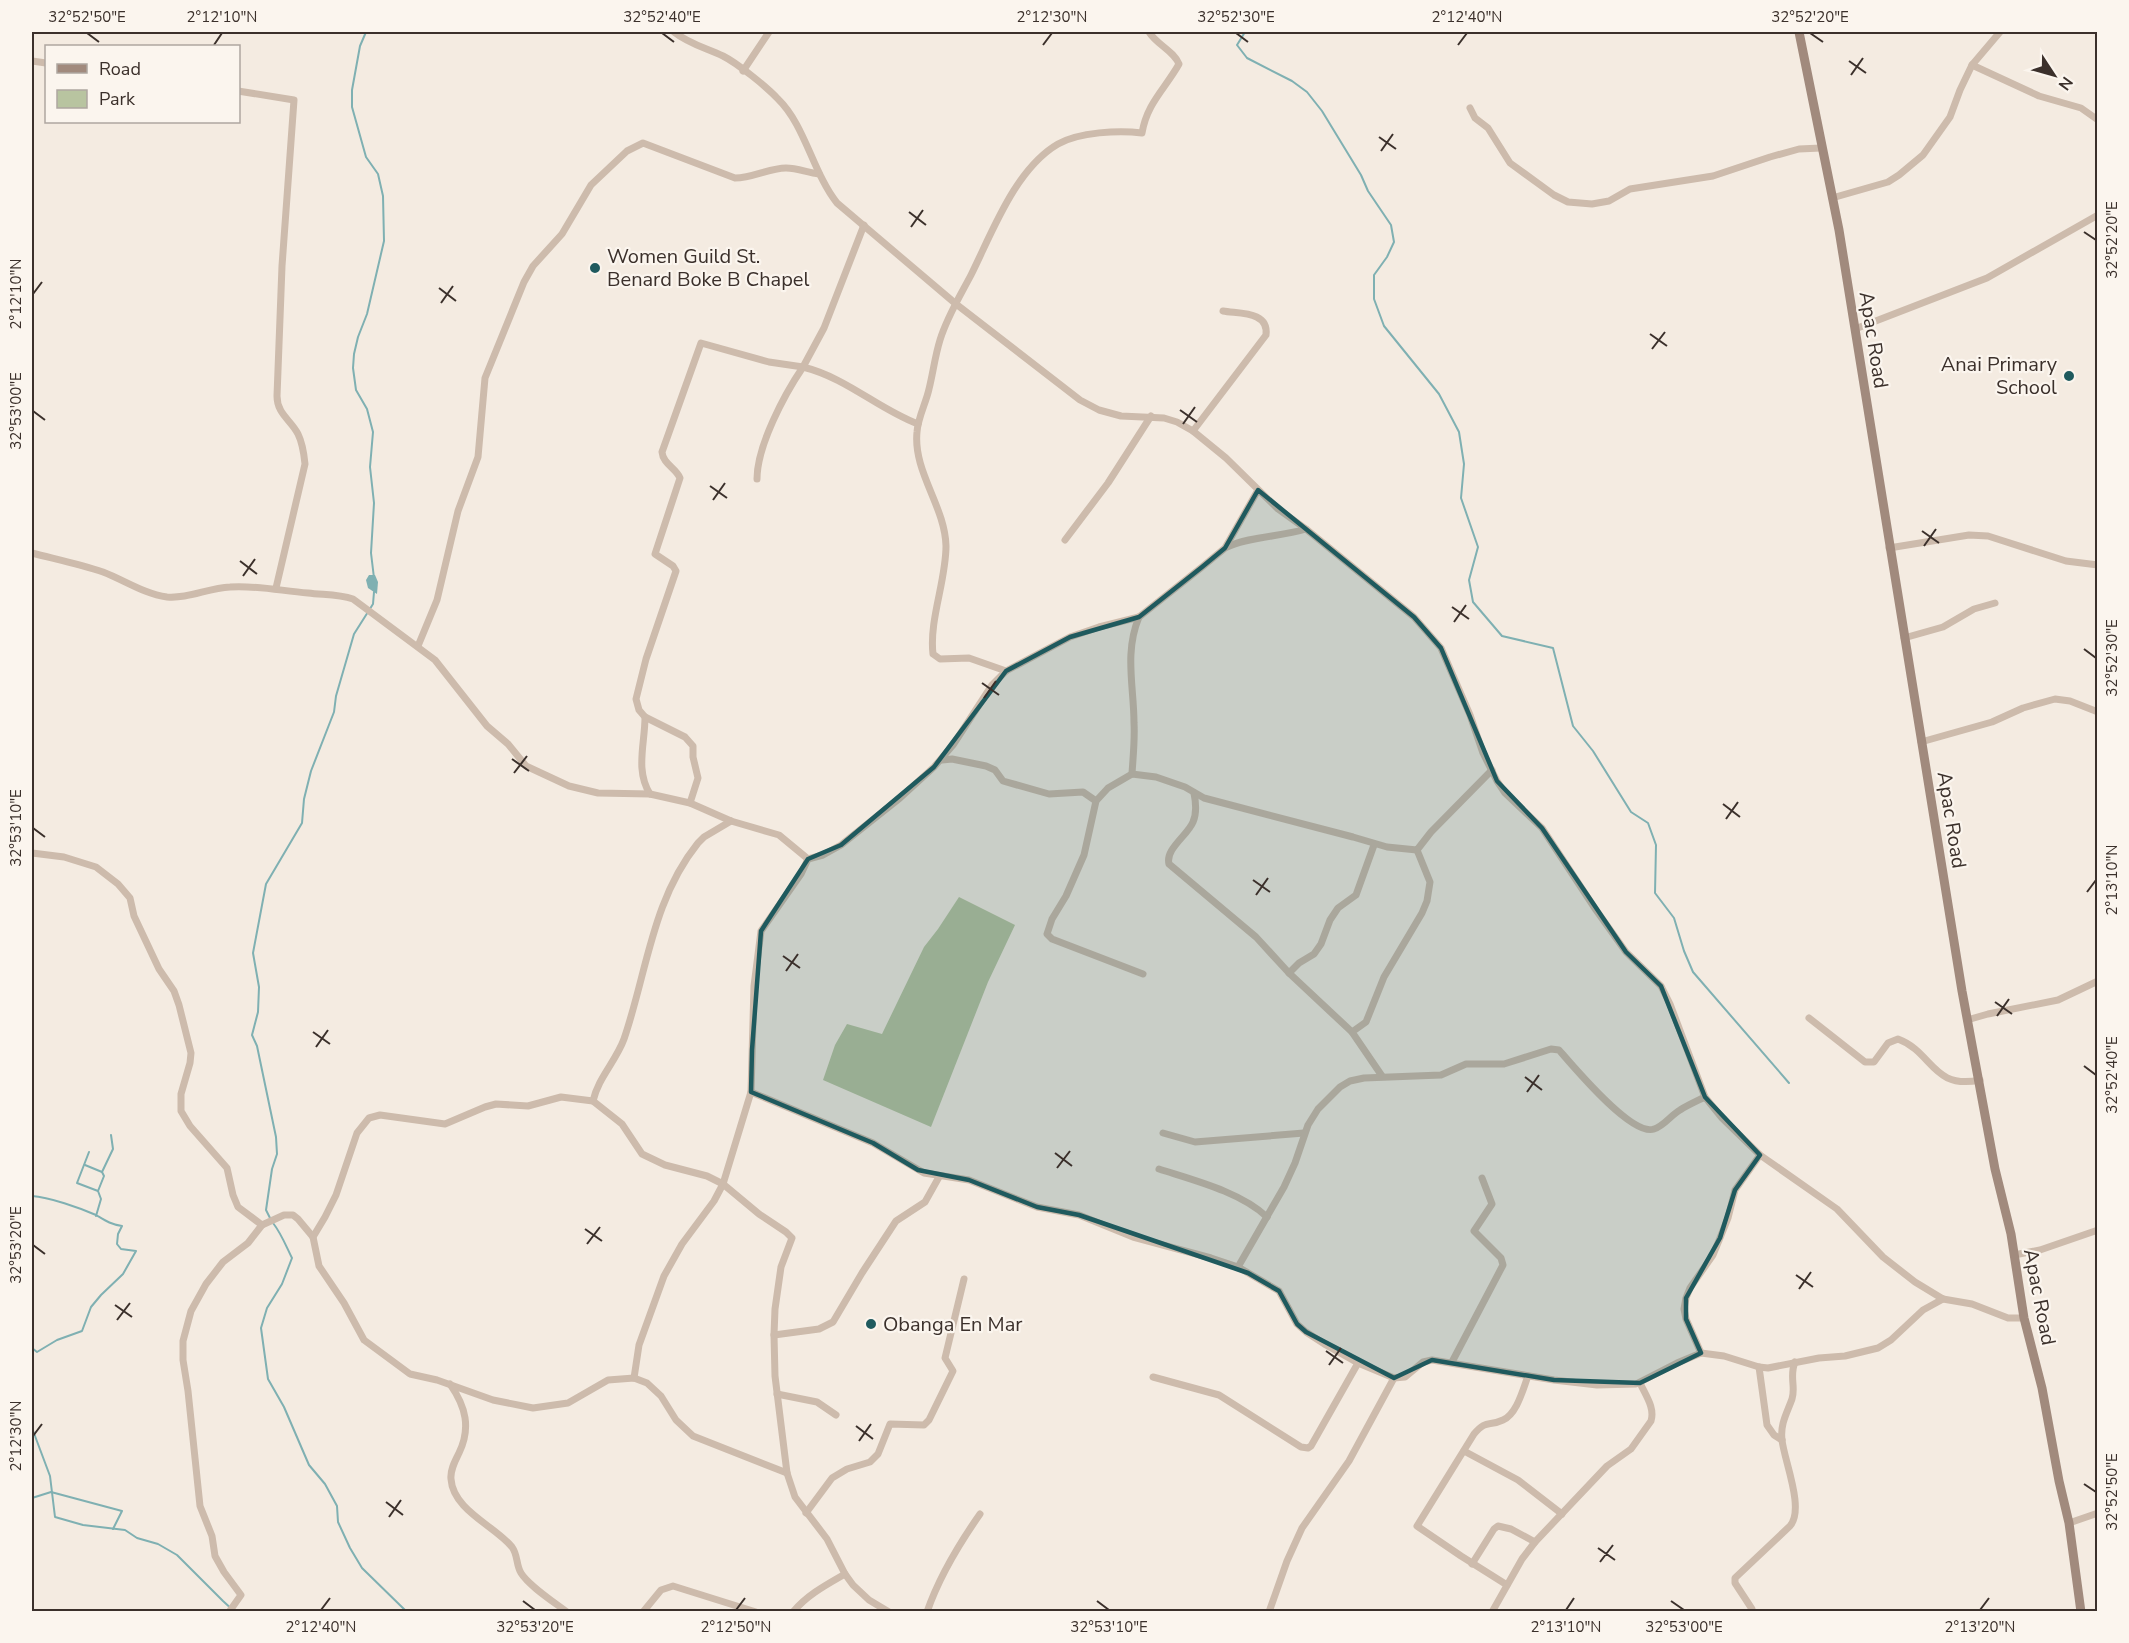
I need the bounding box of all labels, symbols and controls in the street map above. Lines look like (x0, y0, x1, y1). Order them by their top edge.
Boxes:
text: 32°52'50"E (48, 7, 126, 27)
text: 2°12'10"N (187, 7, 257, 27)
text: 32°52'40"E (623, 7, 701, 27)
text: 2°12'30"N (1017, 7, 1087, 27)
text: 32°52'30"E (1197, 7, 1275, 27)
text: 2°12'40"N (1432, 7, 1502, 27)
text: 32°52'20"E (1771, 7, 1849, 27)
legend (45, 45, 240, 123)
north arrow (2024, 45, 2084, 105)
text: Road (99, 57, 141, 81)
text: N (2053, 72, 2078, 95)
text: Park (99, 87, 136, 111)
text: 32°52'20"E (2102, 201, 2122, 279)
place label: Women Guild St. Benard Boke B Chapel (607, 243, 809, 293)
text: 2°12'10"N (6, 259, 26, 329)
marker: Women Guild St. Benard Boke B Chapel (588, 261, 602, 275)
street label: Apac Road (1853, 290, 1894, 390)
place label: Anai Primary School (1941, 351, 2058, 401)
marker: Anai Primary School (2062, 369, 2076, 383)
text: 32°53'00"E (6, 372, 26, 450)
text: 32°52'30"E (2102, 619, 2122, 697)
street label: Apac Road (1931, 770, 1972, 870)
text: 32°53'10"E (6, 789, 26, 867)
text: 2°13'10"N (2102, 845, 2122, 915)
text: 32°52'40"E (2102, 1036, 2122, 1114)
text: 32°53'20"E (6, 1206, 26, 1284)
street label: Apac Road (2017, 1247, 2062, 1348)
place label: Obanga En Mar (883, 1311, 1022, 1338)
marker: Obanga En Mar (864, 1317, 878, 1331)
text: 2°12'30"N (6, 1401, 26, 1471)
text: 32°52'50"E (2102, 1453, 2122, 1531)
text: 2°12'40"N (286, 1617, 356, 1637)
text: 32°53'20"E (496, 1617, 574, 1637)
text: 2°12'50"N (701, 1617, 771, 1637)
text: 32°53'10"E (1070, 1617, 1148, 1637)
text: 2°13'10"N (1531, 1617, 1601, 1637)
text: 32°53'00"E (1645, 1617, 1723, 1637)
text: 2°13'20"N (1945, 1617, 2015, 1637)

